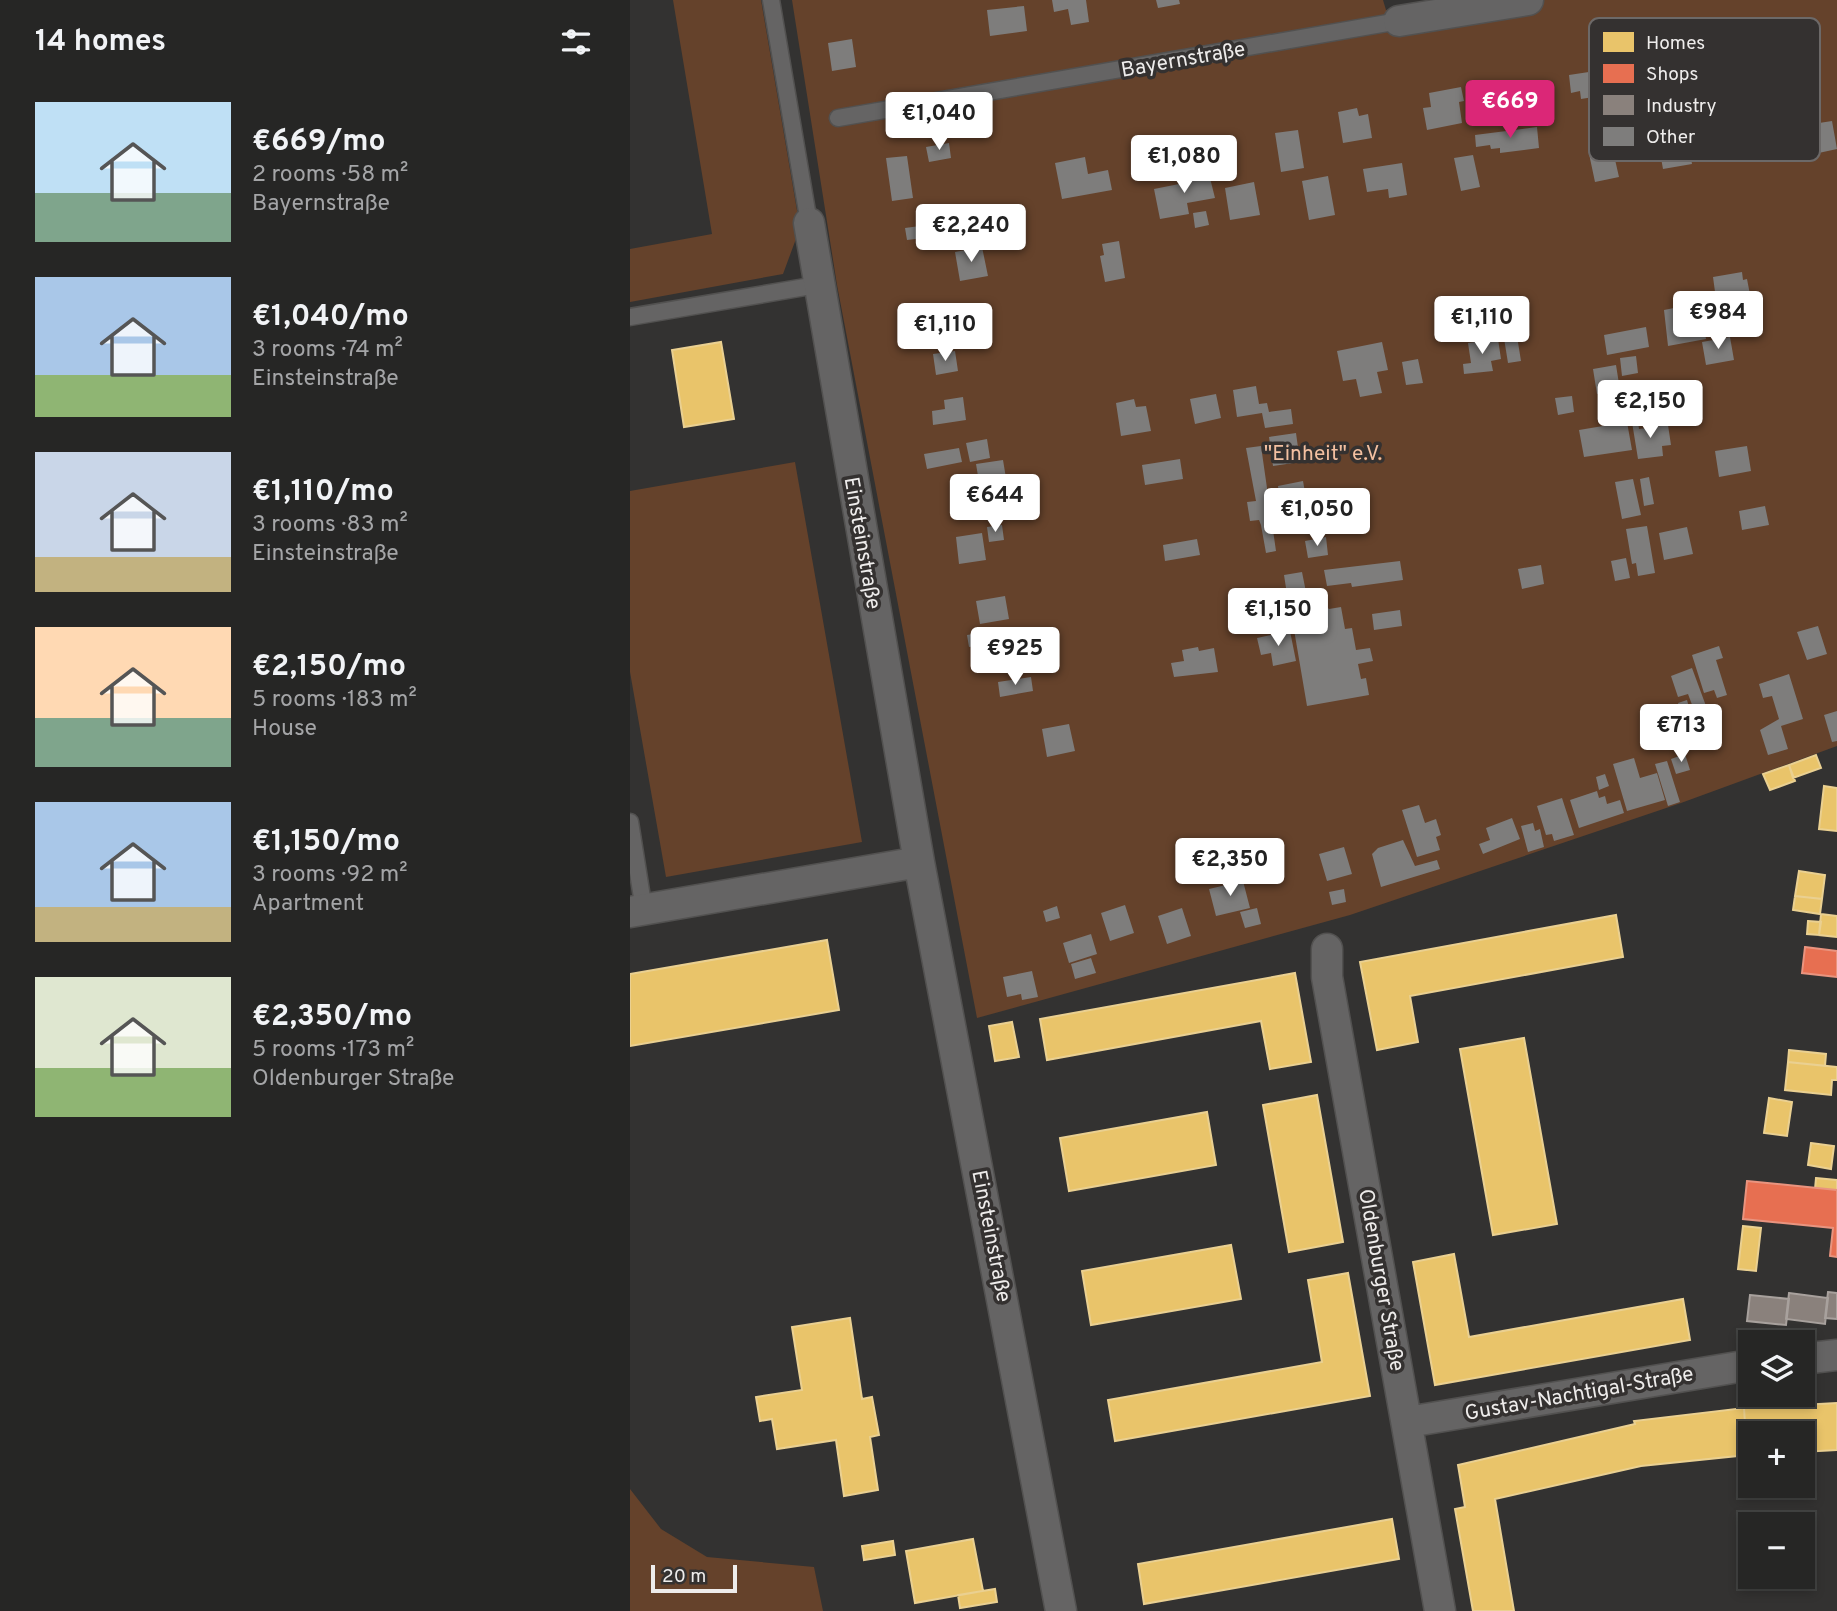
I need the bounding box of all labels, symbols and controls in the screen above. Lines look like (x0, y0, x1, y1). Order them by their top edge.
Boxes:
legend (1589, 18, 1820, 161)
icon: filters (557, 23, 595, 61)
text: 14 homes (35, 24, 166, 61)
text: Homes (1646, 32, 1705, 56)
street label: Bayernstraße (1119, 36, 1248, 85)
text: Shops (1646, 63, 1698, 87)
pin: €669 (1469, 80, 1551, 140)
text: €669 (1481, 88, 1539, 117)
pin: €1,040 (882, 92, 996, 152)
text: Industry (1646, 95, 1716, 119)
text: €1,040 (902, 100, 976, 129)
text: €669/mo (252, 124, 386, 161)
text: Other (1646, 126, 1696, 150)
icon: home (91, 130, 175, 214)
pin: €1,080 (1127, 136, 1241, 195)
text: €1,080 (1147, 143, 1221, 172)
text: 2 rooms · 58 m² (252, 161, 408, 190)
text: Bayernstraße (252, 190, 390, 219)
pin: €2,240 (914, 204, 1028, 264)
text: €2,240 (932, 212, 1010, 241)
pin: €984 (1677, 292, 1759, 351)
pin: €1,110 (1425, 296, 1539, 356)
text: €1,040/mo (252, 299, 409, 336)
text: €984 (1689, 299, 1747, 328)
pin: €1,110 (888, 304, 1002, 363)
text: €1,110 (1450, 304, 1514, 333)
icon: home (91, 305, 175, 389)
text: €1,110 (913, 311, 977, 340)
text: 3 rooms · 74 m² (252, 336, 403, 365)
text: Einsteinstraße (252, 365, 399, 394)
pin: €2,150 (1593, 380, 1707, 440)
text: €2,150 (1614, 388, 1686, 417)
park label: "Einheit" e.V. (1264, 441, 1382, 468)
text: €1,110/mo (252, 474, 394, 511)
street label: Einsteinstraße (837, 475, 886, 612)
pin: €644 (954, 475, 1036, 534)
icon: home (91, 480, 175, 564)
text: €644 (966, 482, 1024, 511)
pin: €1,050 (1260, 489, 1374, 548)
text: €1,050 (1280, 496, 1354, 525)
text: 3 rooms · 83 m² (252, 511, 408, 540)
text: Einsteinstraße (252, 540, 399, 569)
pin: €1,150 (1221, 588, 1335, 648)
text: €1,150 (1244, 596, 1312, 625)
pin: €925 (974, 628, 1056, 687)
text: €925 (987, 635, 1043, 664)
text: €2,150/mo (252, 649, 406, 686)
icon: home (91, 655, 175, 739)
text: 5 rooms · 183 m² (252, 686, 417, 715)
pin: €713 (1640, 704, 1722, 764)
text: €713 (1656, 712, 1706, 741)
text: House (252, 715, 317, 744)
text: €1,150/mo (252, 824, 400, 861)
icon: home (91, 830, 175, 914)
pin: €2,350 (1173, 838, 1287, 898)
text: €2,350 (1191, 846, 1269, 875)
text: 3 rooms · 92 m² (252, 861, 408, 890)
text: Apartment (252, 890, 364, 919)
text: €2,350/mo (252, 999, 412, 1036)
icon: home (91, 1005, 175, 1089)
text: 5 rooms · 173 m² (252, 1036, 414, 1065)
text: Oldenburger Straße (252, 1065, 454, 1094)
street label: Einsteinstraße (964, 1168, 1017, 1305)
street label: Oldenburger Straße (1351, 1187, 1410, 1374)
map controls (1738, 1330, 1815, 1589)
button: layers (1738, 1330, 1815, 1407)
street label: Gustav-Nachtigal-Straße (1463, 1361, 1696, 1428)
button: + (1738, 1421, 1815, 1498)
button: − (1738, 1512, 1815, 1589)
scale bar (651, 1562, 737, 1594)
text: 20 m (662, 1565, 706, 1589)

